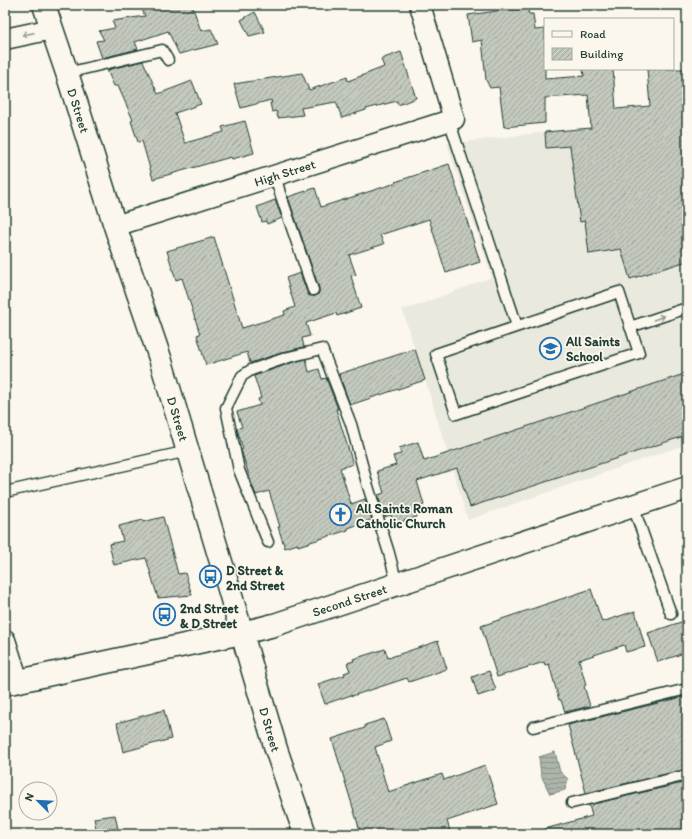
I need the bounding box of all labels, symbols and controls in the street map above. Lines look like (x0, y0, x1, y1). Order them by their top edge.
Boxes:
legend (544, 18, 674, 70)
text: Road (580, 27, 606, 41)
one-way arrow (22, 31, 35, 39)
text: Building (580, 47, 624, 61)
street label: D Street (64, 86, 92, 135)
street label: High Street (252, 156, 317, 190)
one-way arrow (652, 314, 665, 321)
place label: All Saints School (565, 334, 620, 364)
school or university icon: All Saints School (538, 335, 564, 361)
street label: D Street (164, 395, 191, 443)
place label: All Saints Roman Catholic Church (355, 501, 453, 531)
church icon: All Saints Roman Catholic Church (328, 502, 354, 528)
place label: D Street & 2nd Street (226, 563, 285, 593)
bus stop icon: D Street & 2nd Street (197, 564, 223, 590)
street label: Second Street (311, 581, 389, 620)
place label: 2nd Street & D Street (180, 601, 239, 631)
bus stop icon: 2nd Street & D Street (151, 602, 177, 628)
street label: D Street (256, 705, 283, 754)
north arrow (18, 781, 58, 821)
text: N (22, 791, 37, 803)

